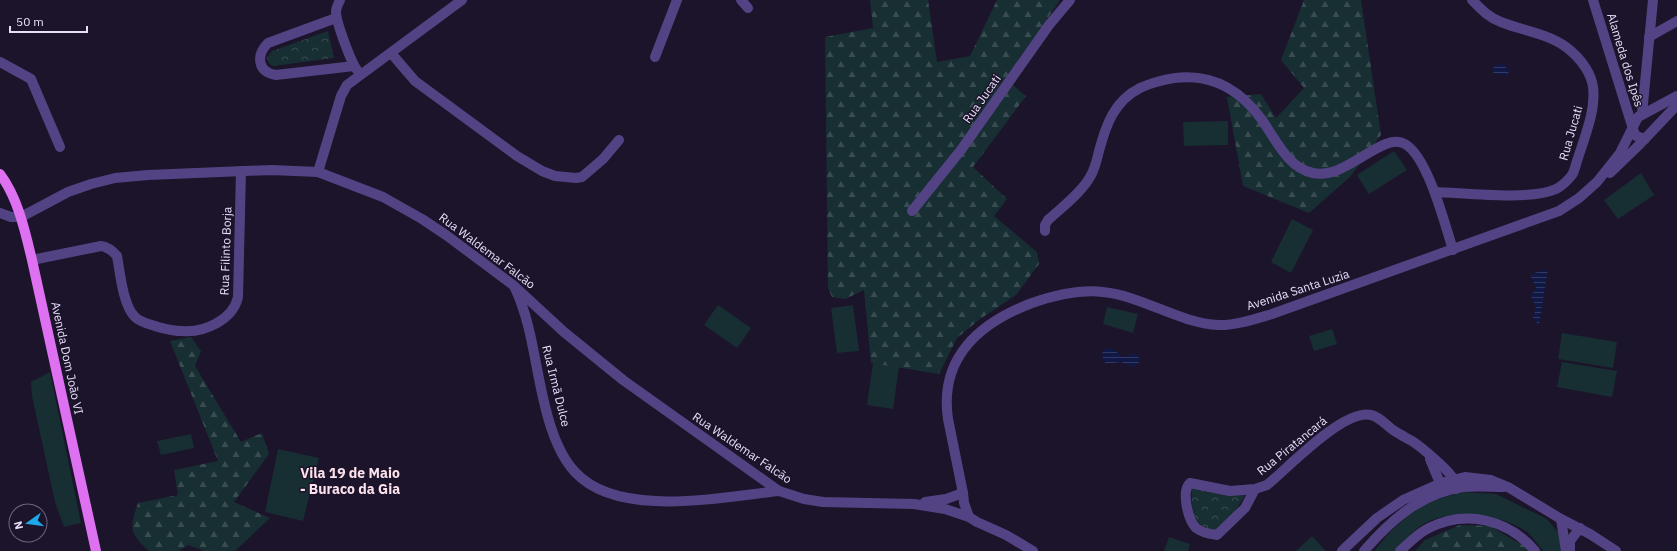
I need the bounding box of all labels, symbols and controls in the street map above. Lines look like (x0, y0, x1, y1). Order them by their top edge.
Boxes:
scale bar (10, 8, 87, 34)
street label: Alameda dos Ipês (1604, 11, 1647, 109)
text: 50 m (16, 14, 44, 29)
street label: Rua Jucati (959, 71, 1004, 126)
street label: Rua Jucati (1556, 104, 1585, 162)
street label: Rua Filinto Borja (216, 206, 235, 296)
street label: Rua Waldemar Falcão (436, 209, 539, 292)
street label: Avenida Santa Luzia (1245, 266, 1352, 313)
street label: Avenida Dom João VI (48, 300, 87, 416)
street label: Rua Irmã Dulce (539, 344, 574, 429)
street label: Rua Waldemar Falcão (690, 409, 795, 487)
street label: Rua Piratancará (1254, 413, 1330, 478)
district label: Vila 19 de Maio - Buraco da Gia (300, 464, 400, 498)
north arrow (8, 503, 48, 543)
text: N (11, 520, 26, 531)

